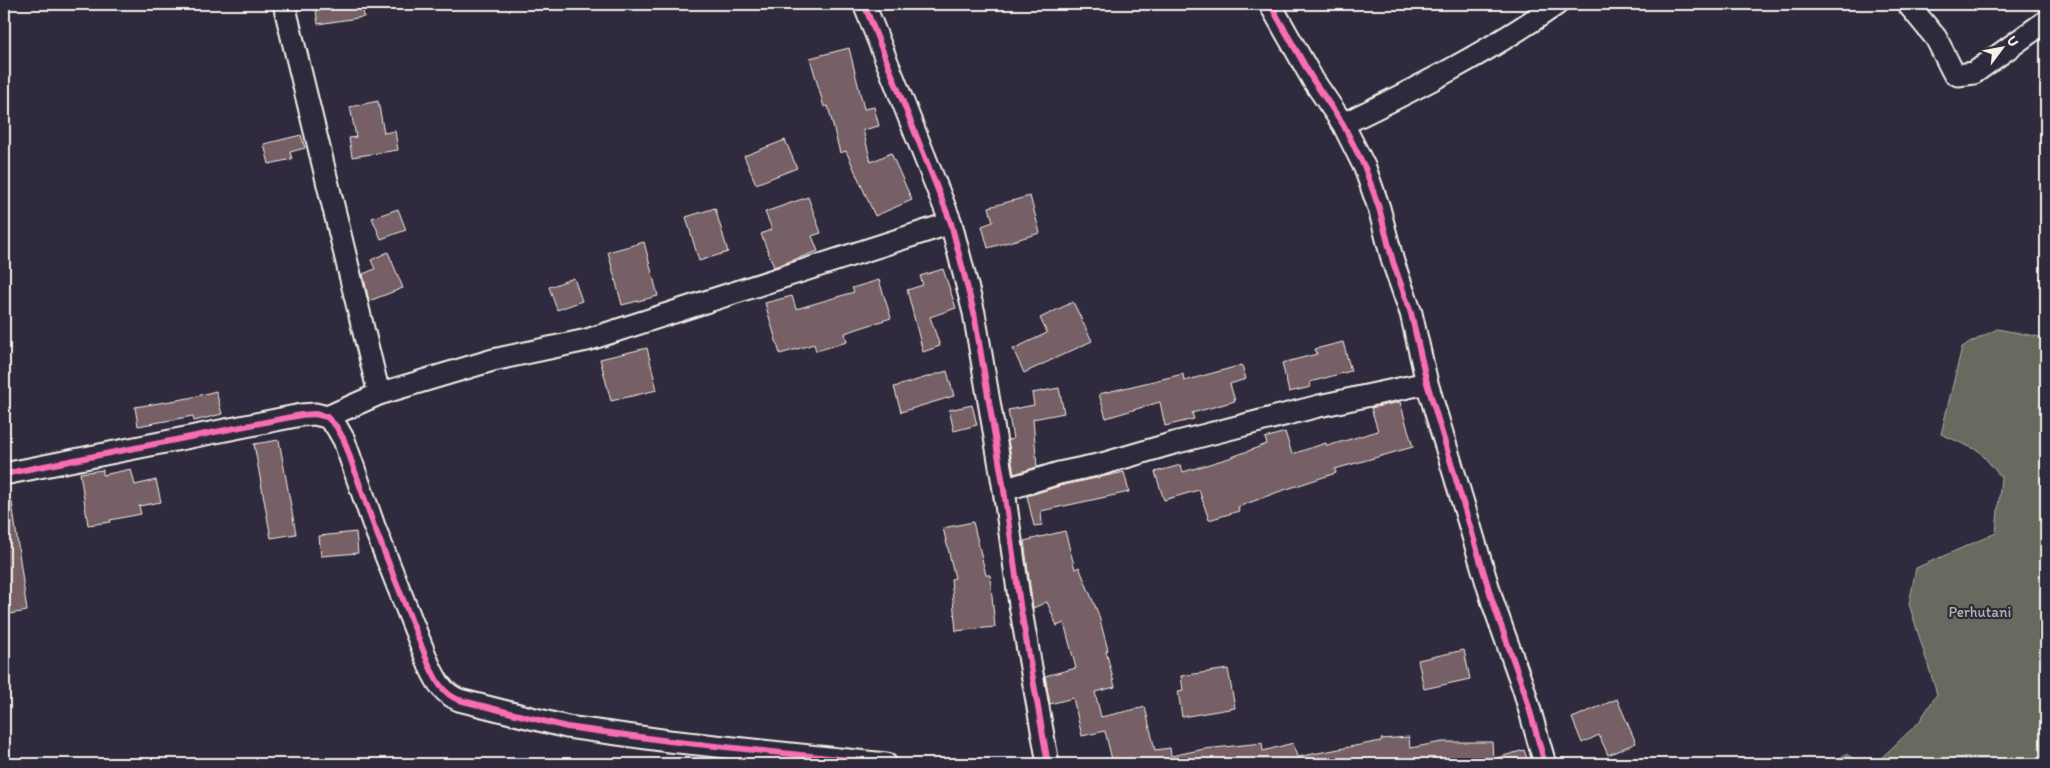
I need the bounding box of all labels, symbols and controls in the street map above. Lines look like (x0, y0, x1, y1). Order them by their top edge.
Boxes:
north arrow (1978, 22, 2028, 72)
text: U (2003, 33, 2022, 50)
park label: Perhutani (1949, 603, 2011, 621)

